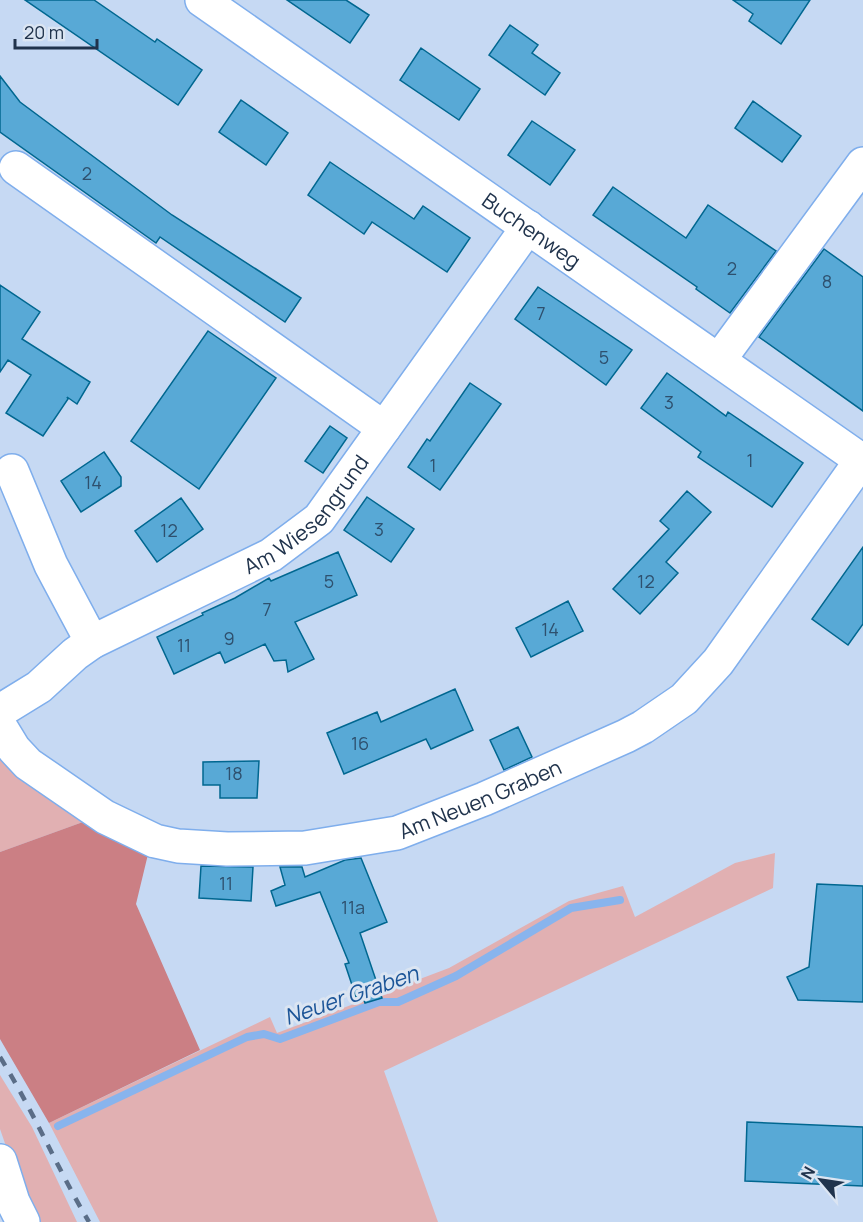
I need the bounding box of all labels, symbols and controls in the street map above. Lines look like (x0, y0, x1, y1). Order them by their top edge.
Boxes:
scale bar (15, 12, 98, 50)
text: 20 m (24, 20, 64, 44)
house number: 2 (82, 161, 92, 185)
street label: Buchenweg (477, 186, 587, 274)
house number: 2 (727, 256, 737, 280)
house number: 8 (822, 269, 832, 293)
house number: 7 (536, 301, 546, 325)
house number: 5 (599, 345, 609, 369)
house number: 3 (664, 390, 674, 414)
house number: 1 (746, 448, 754, 472)
street label: Am Wiesengrund (239, 449, 375, 580)
house number: 1 (429, 453, 437, 477)
house number: 14 (84, 470, 102, 494)
house number: 3 (374, 517, 384, 541)
house number: 12 (160, 518, 178, 542)
house number: 5 (324, 569, 334, 593)
house number: 12 (637, 569, 655, 593)
house number: 7 (262, 597, 272, 621)
house number: 14 (541, 617, 559, 641)
house number: 9 (223, 626, 235, 650)
house number: 11 (177, 633, 191, 657)
house number: 16 (351, 731, 369, 755)
street label: Am Neuen Graben (395, 752, 566, 845)
house number: 18 (225, 761, 243, 785)
house number: 11 (219, 871, 233, 895)
house number: 11a (341, 895, 365, 919)
water label: Neuer Graben (280, 958, 423, 1032)
north arrow (791, 1150, 851, 1210)
text: N (795, 1162, 820, 1183)

